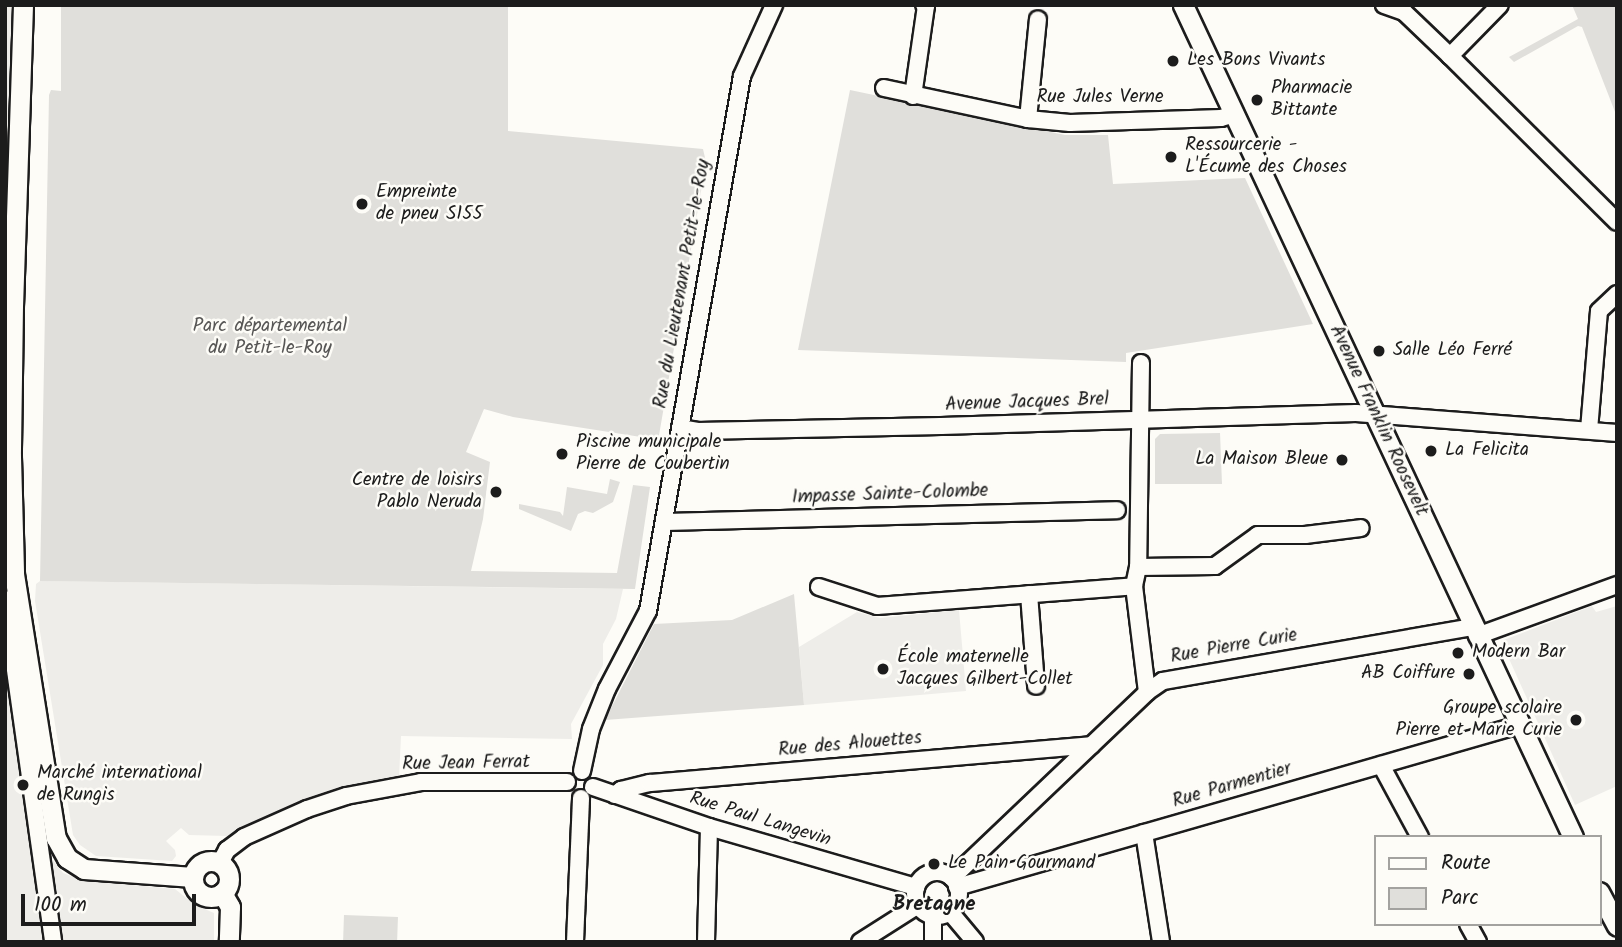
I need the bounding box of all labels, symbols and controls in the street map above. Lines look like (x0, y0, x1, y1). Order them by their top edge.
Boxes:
place label: Les Bons Vivants (1187, 50, 1325, 72)
marker: Les Bons Vivants (1165, 53, 1181, 69)
place label: Pharmacie Bittante (1271, 78, 1352, 122)
street label: Rue Jules Verne (1037, 87, 1163, 109)
marker: Pharmacie Bittante (1249, 92, 1265, 108)
place label: Ressourcerie - L'Écume des Choses (1185, 135, 1347, 179)
marker: Ressourcerie - L'Écume des Choses (1163, 149, 1179, 165)
street label: Rue du Lieutenant Petit-le-Roy (650, 158, 716, 410)
place label: Empreinte de pneu S155 (376, 182, 483, 226)
marker: Empreinte de pneu S155 (354, 196, 370, 212)
park label: Parc départemental du Petit-le-Roy (193, 316, 347, 360)
street label: Avenue Franklin Roosevelt (1324, 322, 1432, 520)
place label: Salle Léo Ferré (1393, 340, 1512, 362)
marker: Salle Léo Ferré (1371, 343, 1387, 359)
street label: Avenue Jacques Brel (945, 389, 1109, 417)
place label: Piscine municipale Pierre de Coubertin (576, 432, 730, 476)
place label: La Felicita (1445, 440, 1529, 462)
marker: La Felicita (1423, 443, 1439, 459)
marker: Piscine municipale Pierre de Coubertin (554, 446, 570, 462)
place label: La Maison Bleue (1195, 449, 1328, 471)
marker: La Maison Bleue (1334, 452, 1350, 468)
place label: Centre de loisirs Pablo Neruda (352, 470, 482, 514)
street label: Impasse Sainte-Colombe (791, 480, 989, 510)
marker: Centre de loisirs Pablo Neruda (488, 484, 504, 500)
street label: Rue Pierre Curie (1169, 625, 1299, 669)
place label: Modern Bar (1472, 642, 1565, 664)
marker: Modern Bar (1450, 645, 1466, 661)
place label: École maternelle Jacques Gilbert-Collet (897, 647, 1073, 691)
marker: École maternelle Jacques Gilbert-Collet (875, 661, 891, 677)
place label: AB Coiffure (1361, 663, 1455, 685)
marker: AB Coiffure (1461, 666, 1477, 682)
place label: Groupe scolaire Pierre et Marie Curie (1396, 698, 1562, 742)
marker: Groupe scolaire Pierre et Marie Curie (1568, 712, 1584, 728)
street label: Rue des Alouettes (777, 727, 923, 763)
street label: Rue Jean Ferrat (402, 751, 530, 777)
street label: Rue Parmentier (1170, 758, 1294, 814)
place label: Marché international de Rungis (37, 763, 202, 807)
marker: Marché international de Rungis (15, 777, 31, 793)
street label: Rue Paul Langevin (687, 788, 833, 852)
legend (1374, 835, 1601, 926)
text: Route (1441, 847, 1490, 880)
place label: Le Pain Gourmand (948, 853, 1095, 875)
marker: Le Pain Gourmand (926, 856, 942, 872)
scale bar (24, 880, 200, 924)
text: Parc (1441, 882, 1479, 915)
text: 100 m (34, 889, 87, 922)
district label: Bretagne (892, 892, 976, 918)

